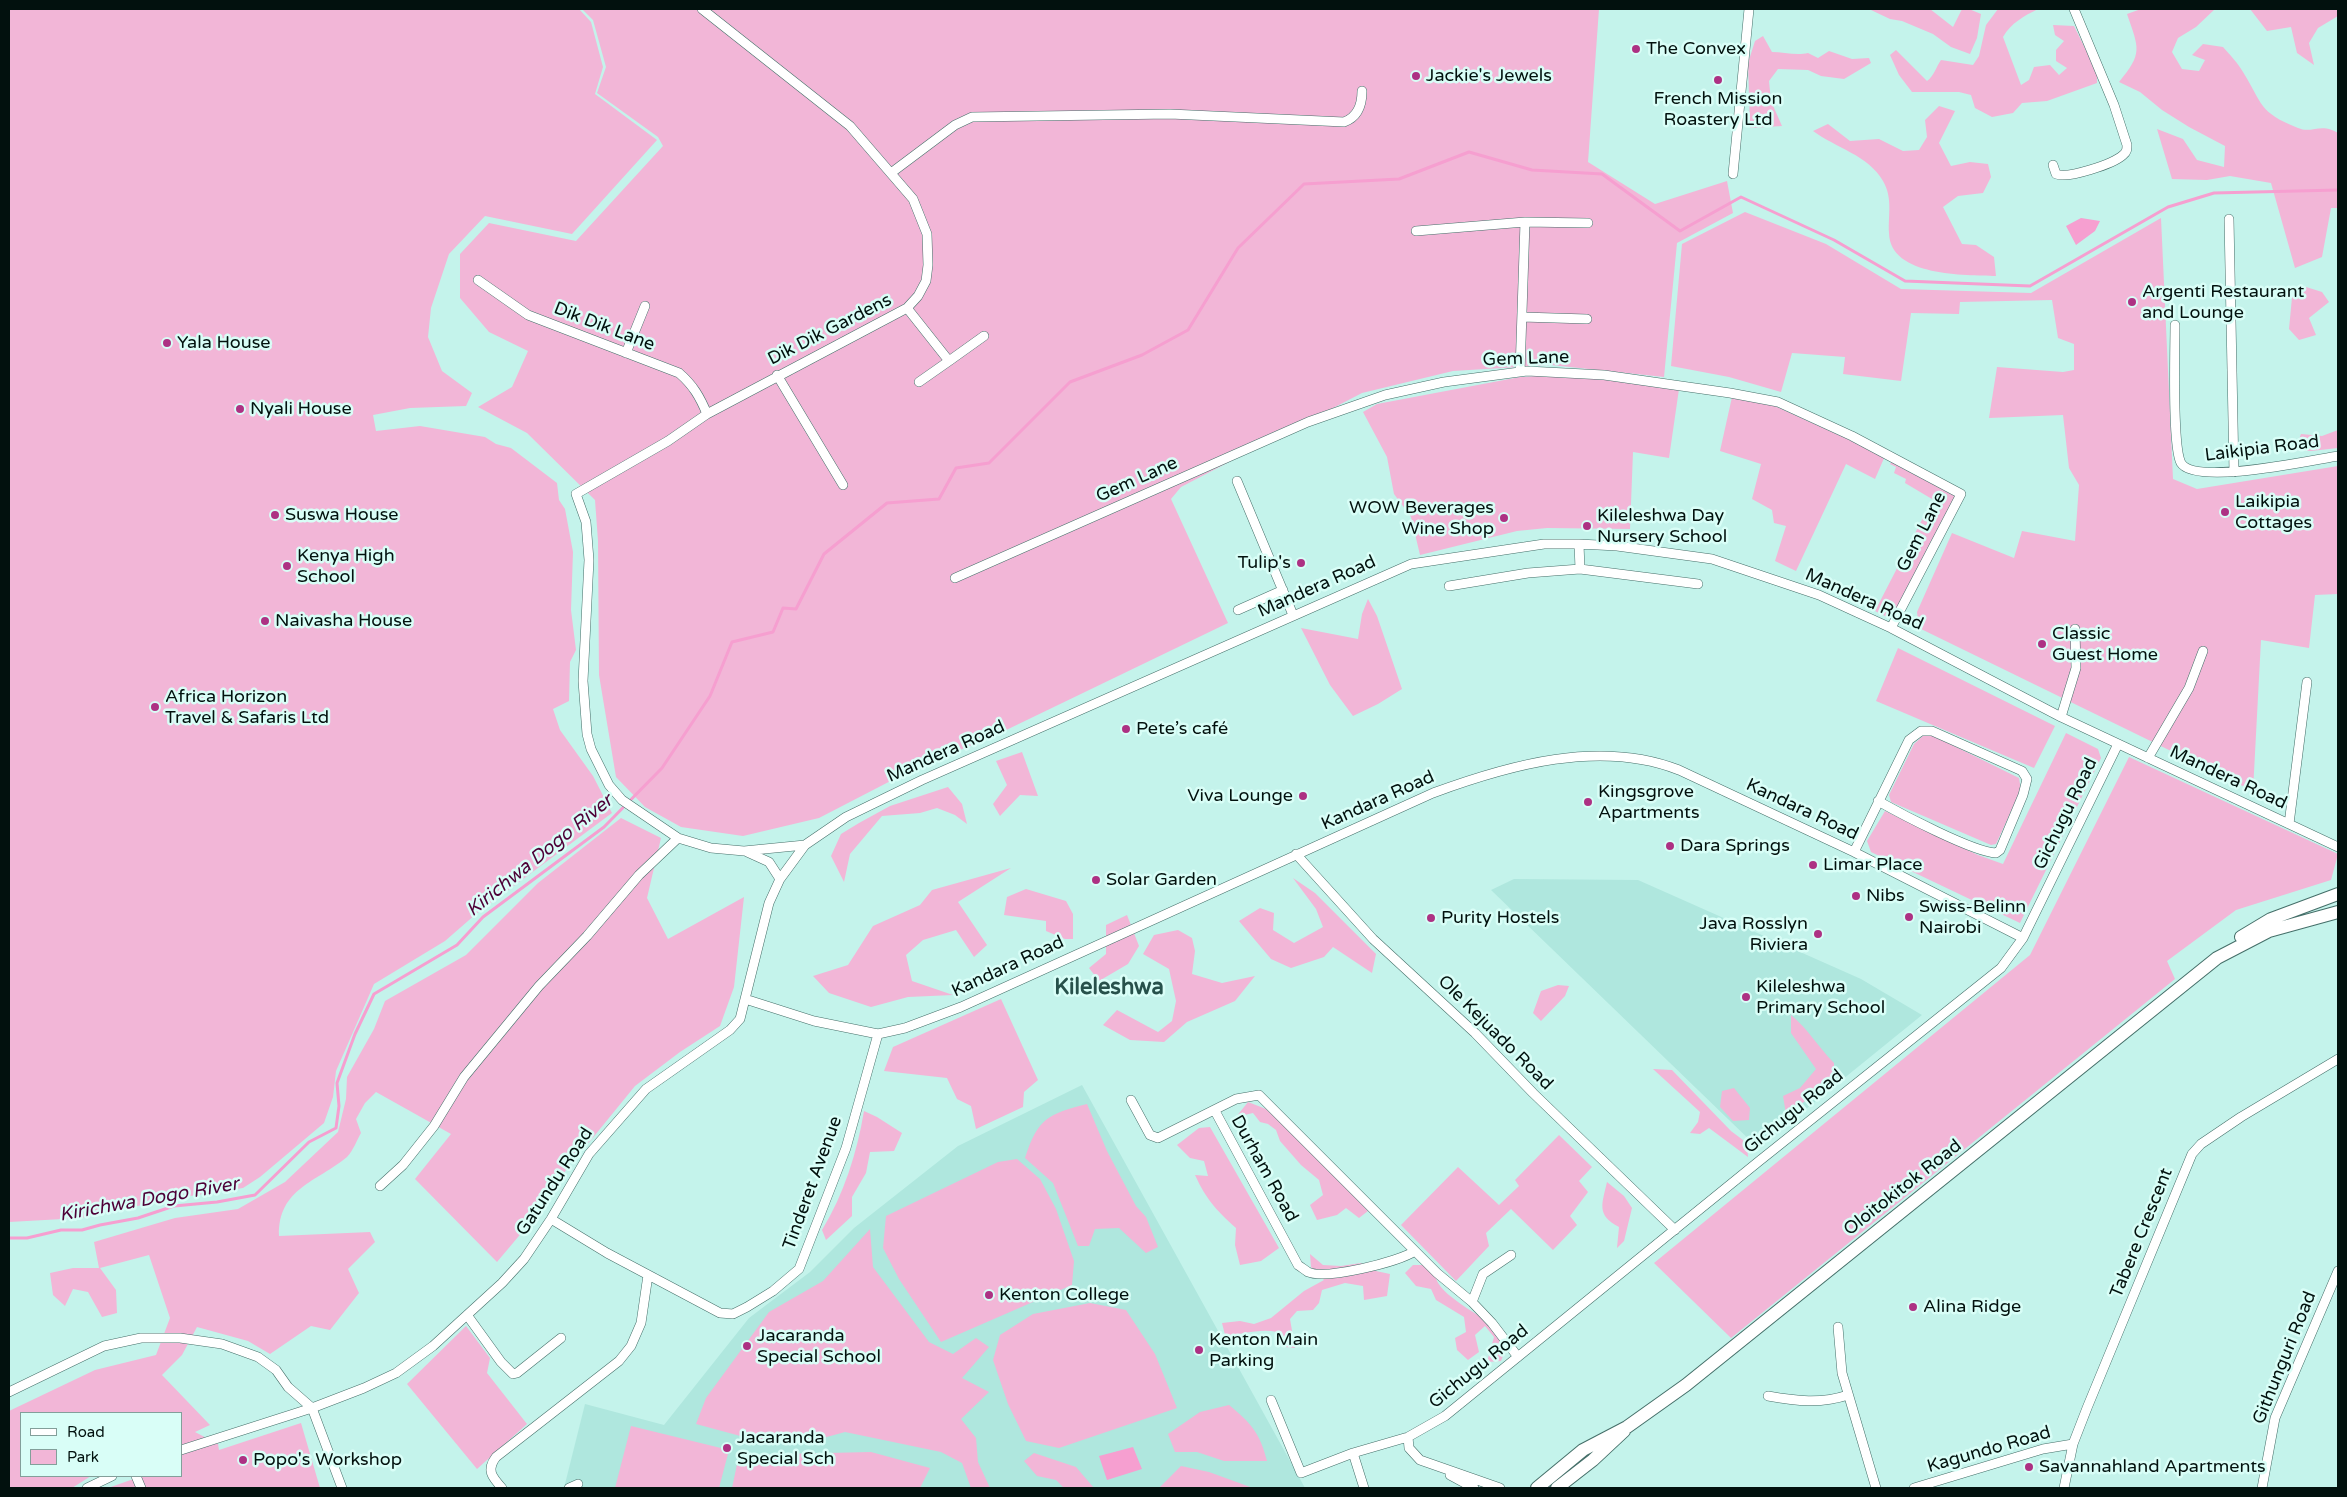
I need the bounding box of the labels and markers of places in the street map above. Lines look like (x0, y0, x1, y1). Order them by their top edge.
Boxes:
place label: The Convex (1646, 38, 1746, 60)
marker: The Convex (1630, 43, 1642, 55)
place label: Jackie's Jewels (1426, 65, 1552, 87)
marker: Jackie's Jewels (1410, 70, 1422, 82)
marker: French Mission Roastery Ltd (1712, 74, 1724, 86)
place label: French Mission Roastery Ltd (1654, 88, 1782, 130)
place label: Argenti Restaurant and Lounge (2142, 281, 2304, 324)
marker: Argenti Restaurant and Lounge (2126, 296, 2138, 308)
place label: Yala House (177, 332, 271, 354)
marker: Yala House (161, 337, 173, 349)
place label: Nyali House (250, 398, 352, 420)
marker: Nyali House (234, 403, 246, 415)
place label: Laikipia Cottages (2235, 491, 2312, 534)
place label: WOW Beverages Wine Shop (1349, 497, 1494, 540)
place label: Suswa House (285, 504, 398, 526)
place label: Kileleshwa Day Nursery School (1597, 505, 1727, 548)
marker: Laikipia Cottages (2219, 506, 2231, 518)
marker: Suswa House (269, 509, 281, 521)
marker: WOW Beverages Wine Shop (1498, 512, 1510, 524)
marker: Kileleshwa Day Nursery School (1581, 520, 1593, 532)
place label: Kenya High School (297, 545, 395, 588)
place label: Tulip's (1237, 552, 1291, 574)
marker: Tulip's (1295, 557, 1307, 569)
marker: Kenya High School (281, 560, 293, 572)
place label: Naivasha House (275, 610, 412, 632)
marker: Naivasha House (259, 615, 271, 627)
place label: Classic Guest Home (2052, 623, 2158, 666)
marker: Classic Guest Home (2036, 638, 2048, 650)
place label: Africa Horizon Travel & Safaris Ltd (165, 686, 329, 729)
marker: Africa Horizon Travel & Safaris Ltd (149, 701, 161, 713)
place label: Pete’s café (1136, 718, 1228, 740)
marker: Pete’s café (1120, 723, 1132, 735)
place label: Kingsgrove Apartments (1598, 781, 1700, 824)
place label: Viva Lounge (1187, 785, 1293, 807)
marker: Viva Lounge (1297, 790, 1309, 802)
marker: Kingsgrove Apartments (1582, 796, 1594, 808)
place label: Dara Springs (1680, 835, 1790, 857)
marker: Dara Springs (1664, 840, 1676, 852)
place label: Limar Place (1823, 854, 1922, 876)
marker: Limar Place (1807, 859, 1819, 871)
place label: Solar Garden (1106, 869, 1217, 891)
marker: Solar Garden (1090, 874, 1102, 886)
place label: Nibs (1866, 885, 1905, 907)
marker: Nibs (1850, 890, 1862, 902)
place label: Swiss-Belinn Nairobi (1919, 896, 2026, 939)
place label: Purity Hostels (1441, 907, 1559, 929)
marker: Swiss-Belinn Nairobi (1903, 911, 1915, 923)
marker: Purity Hostels (1425, 912, 1437, 924)
place label: Java Rosslyn Riviera (1699, 913, 1808, 956)
marker: Java Rosslyn Riviera (1812, 928, 1824, 940)
place label: Kileleshwa Primary School (1756, 976, 1885, 1019)
marker: Kileleshwa Primary School (1740, 991, 1752, 1003)
place label: Kenton College (999, 1284, 1129, 1306)
marker: Kenton College (983, 1289, 995, 1301)
place label: Alina Ridge (1923, 1296, 2021, 1318)
marker: Alina Ridge (1907, 1301, 1919, 1313)
place label: Jacaranda Special School (757, 1325, 881, 1368)
place label: Kenton Main Parking (1209, 1329, 1318, 1372)
marker: Jacaranda Special School (741, 1340, 753, 1352)
marker: Kenton Main Parking (1193, 1344, 1205, 1356)
place label: Jacaranda Special Sch (737, 1427, 834, 1470)
marker: Jacaranda Special Sch (721, 1442, 733, 1454)
place label: Popo's Workshop (253, 1449, 402, 1471)
marker: Popo's Workshop (237, 1454, 249, 1466)
place label: Savannahland Apartments (2039, 1456, 2266, 1478)
marker: Savannahland Apartments (2023, 1461, 2035, 1473)

